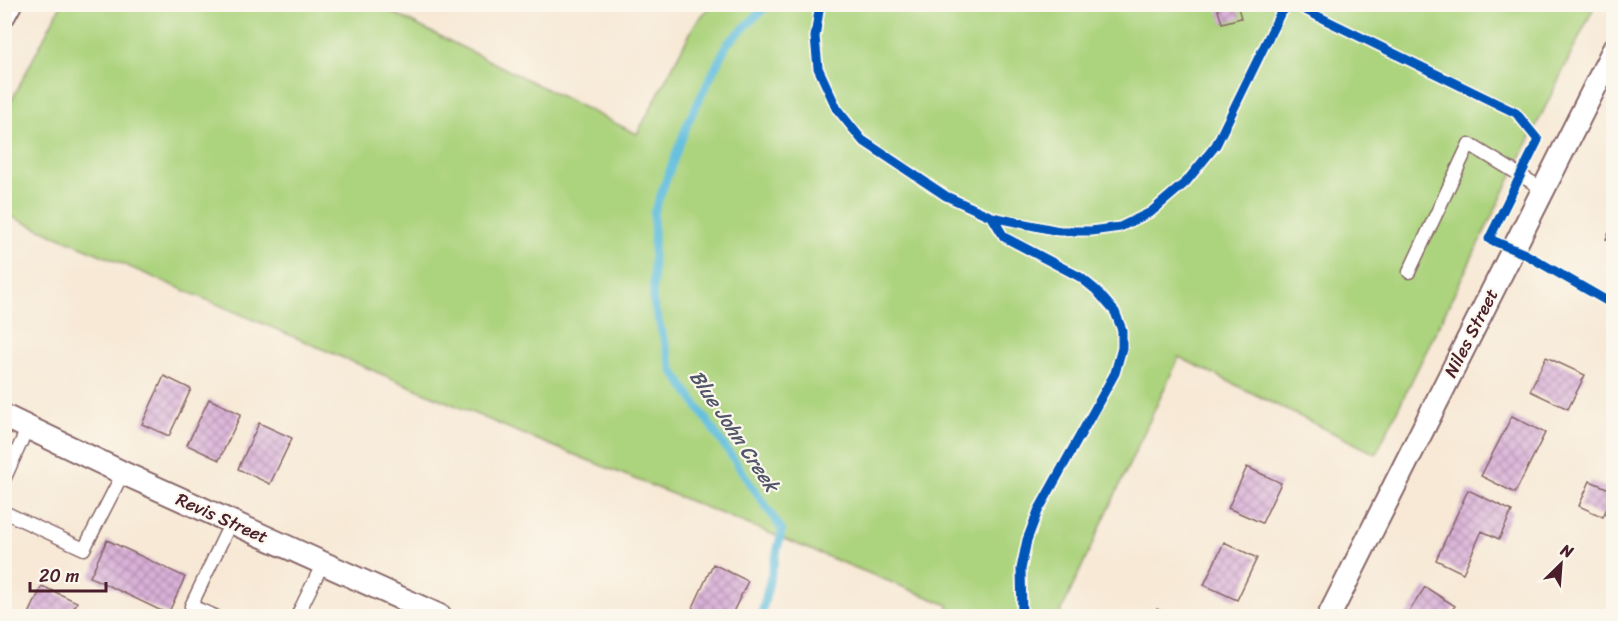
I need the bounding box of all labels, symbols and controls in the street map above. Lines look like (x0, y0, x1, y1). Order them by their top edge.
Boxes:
street label: Niles Street (1435, 283, 1507, 383)
water label: Blue John Creek (680, 362, 789, 501)
street label: Revis Street (171, 483, 273, 553)
north arrow (1531, 534, 1591, 594)
text: N (1555, 535, 1579, 567)
scale bar (30, 555, 106, 593)
text: 20 m (39, 560, 79, 592)

